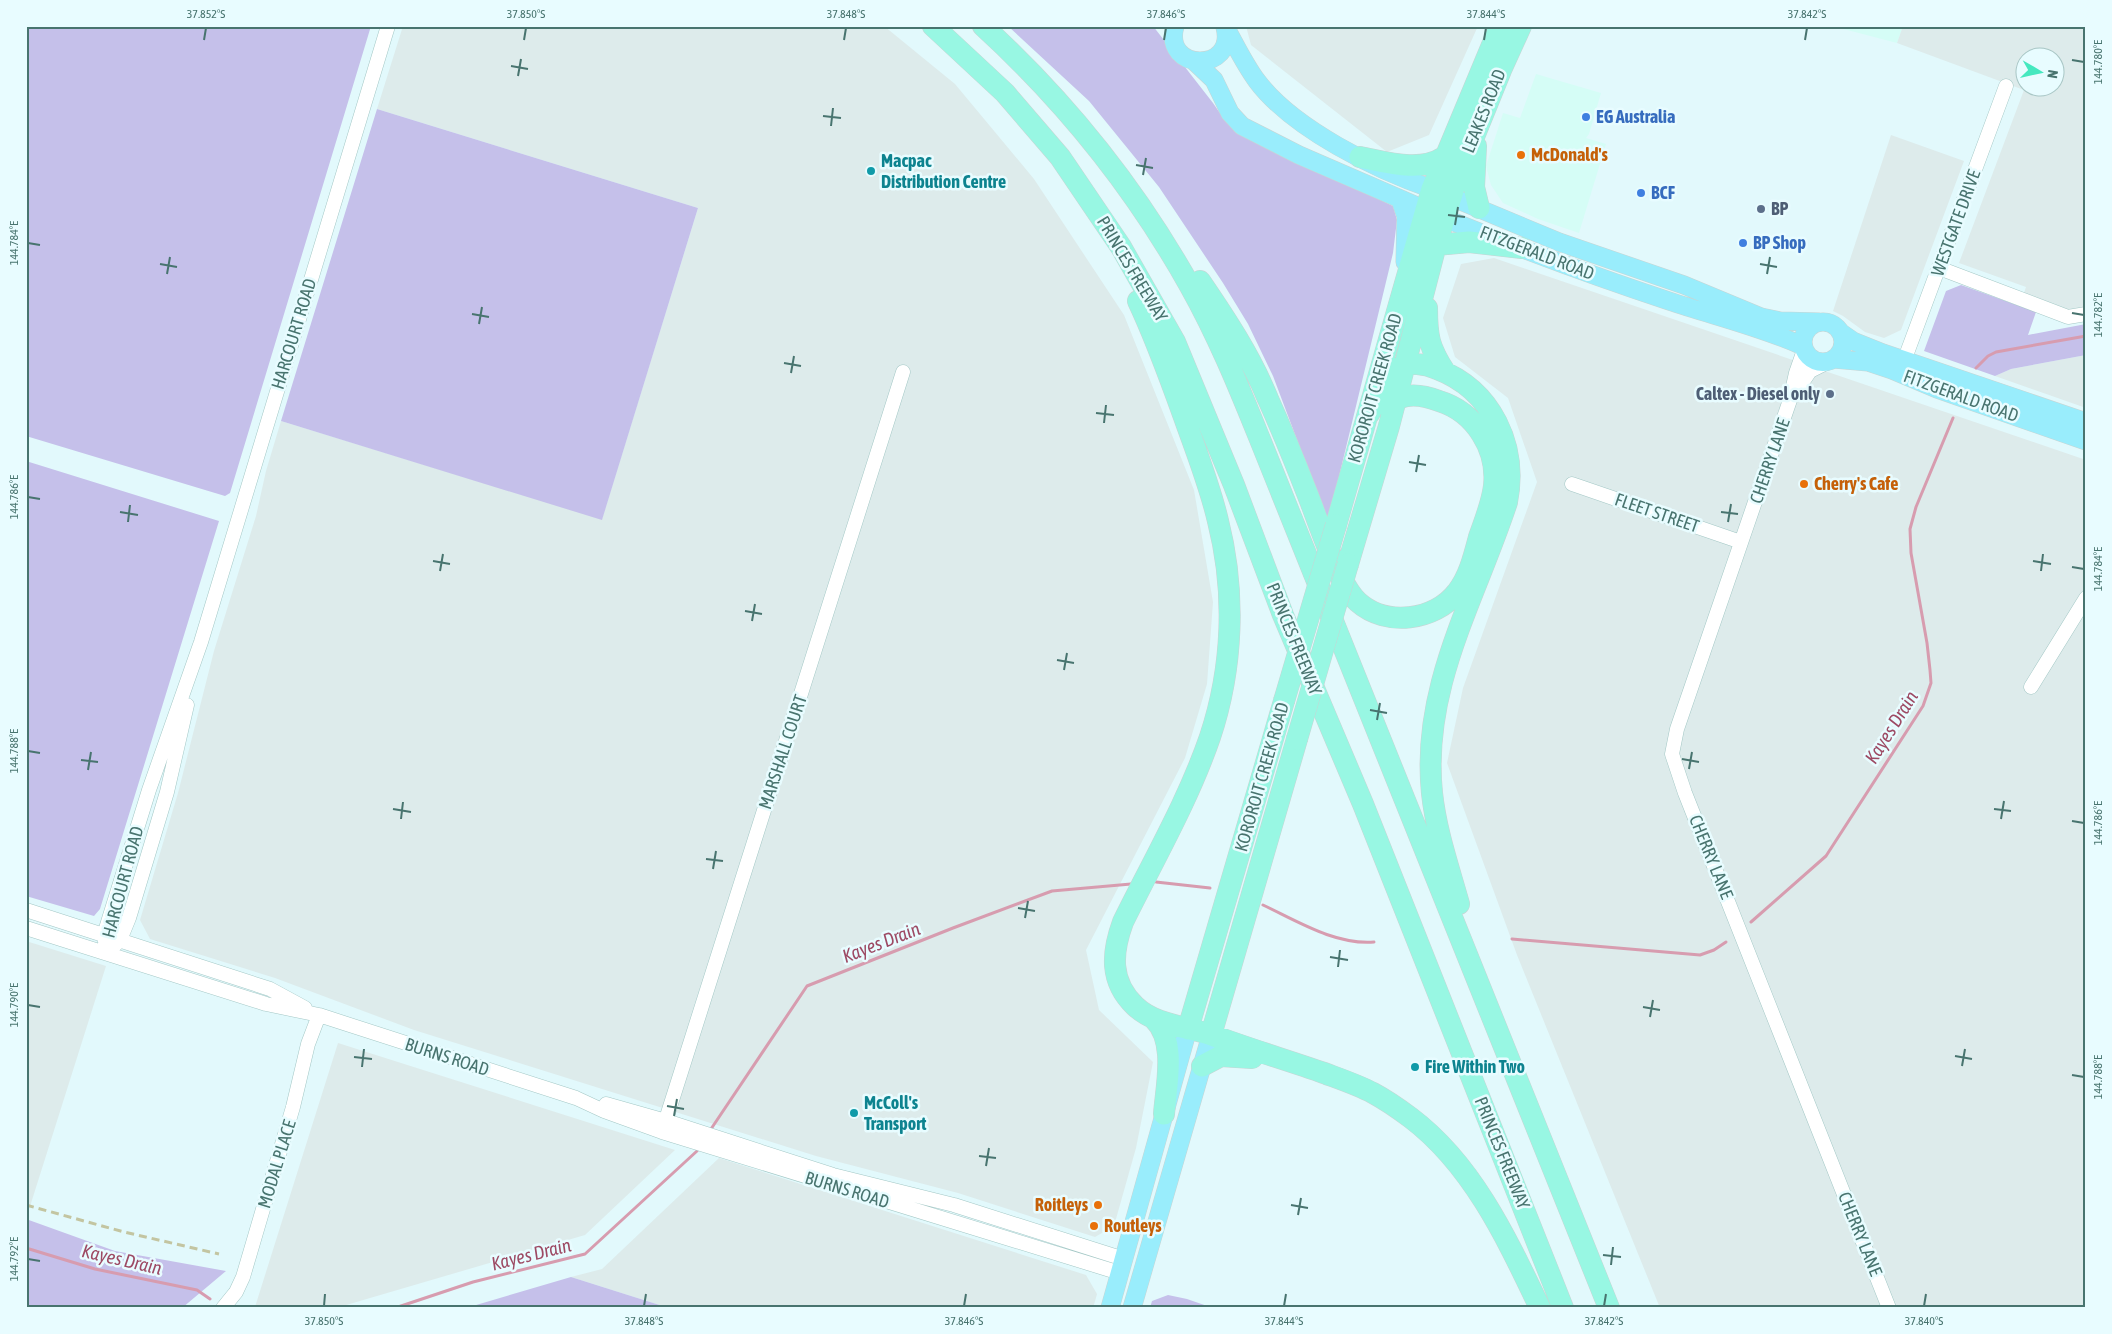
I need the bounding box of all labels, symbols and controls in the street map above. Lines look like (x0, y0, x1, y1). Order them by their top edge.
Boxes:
text: 37.852°S (187, 7, 225, 21)
text: 37.850°S (507, 7, 545, 21)
text: 37.848°S (827, 7, 865, 21)
text: 37.846°S (1147, 7, 1185, 21)
text: 37.844°S (1467, 7, 1505, 21)
text: 37.842°S (1788, 7, 1826, 21)
text: 144.780°E (2091, 40, 2105, 84)
north arrow (2014, 48, 2064, 98)
street label: LEAKES ROAD (1457, 66, 1510, 156)
text: N (2044, 69, 2061, 79)
place label: EG Australia (1596, 106, 1675, 127)
marker: EG Australia (1580, 111, 1592, 123)
place label: McDonald's (1531, 144, 1608, 165)
marker: McDonald's (1515, 149, 1527, 161)
place label: Macpac Distribution Centre (881, 150, 1006, 192)
marker: Macpac Distribution Centre (865, 165, 877, 177)
street label: WESTGATE DRIVE (1927, 166, 1985, 279)
place label: BCF (1651, 182, 1675, 203)
marker: BCF (1635, 187, 1647, 199)
place label: BP (1771, 198, 1789, 219)
marker: BP (1755, 203, 1767, 215)
street label: PRINCES FREEWAY (1093, 212, 1172, 325)
text: 144.784°E (7, 221, 21, 265)
street label: FITZGERALD ROAD (1477, 221, 1597, 284)
place label: BP Shop (1753, 232, 1806, 253)
marker: BP Shop (1737, 237, 1749, 249)
street label: HARCOURT ROAD (267, 276, 320, 392)
text: 144.782°E (2091, 293, 2105, 337)
street label: KOROROIT CREEK ROAD (1343, 311, 1406, 465)
street label: FITZGERALD ROAD (1901, 365, 2021, 426)
place label: Caltex - Diesel only (1696, 383, 1821, 404)
marker: Caltex - Diesel only (1824, 388, 1836, 400)
street label: CHERRY LANE (1745, 415, 1794, 506)
place label: Cherry's Cafe (1814, 473, 1898, 494)
text: 144.786°E (7, 475, 21, 519)
marker: Cherry's Cafe (1798, 478, 1810, 490)
street label: FLEET STREET (1612, 488, 1702, 537)
text: 144.784°E (2091, 547, 2105, 591)
street label: PRINCES FREEWAY (1262, 580, 1326, 698)
water label: Kayes Drain (1860, 687, 1922, 767)
street label: MARSHALL COURT (754, 692, 811, 812)
street label: KOROROIT CREEK ROAD (1230, 700, 1293, 854)
text: 144.788°E (7, 729, 21, 773)
text: 144.786°E (2091, 801, 2105, 845)
street label: CHERRY LANE (1685, 812, 1738, 902)
street label: HARCOURT ROAD (98, 824, 147, 940)
water label: Kayes Drain (839, 917, 923, 967)
text: 144.790°E (7, 983, 21, 1027)
street label: BURNS ROAD (403, 1033, 492, 1080)
text: 144.788°E (2091, 1055, 2105, 1099)
place label: Fire Within Two (1425, 1056, 1525, 1077)
marker: Fire Within Two (1409, 1061, 1421, 1073)
place label: McColl's Transport (864, 1092, 927, 1134)
street label: PRINCES FREEWAY (1470, 1094, 1534, 1212)
marker: McColl's Transport (848, 1107, 860, 1119)
street label: MODAL PLACE (253, 1117, 300, 1211)
street label: BURNS ROAD (802, 1167, 892, 1212)
street label: CHERRY LANE (1834, 1189, 1887, 1279)
place label: Roitleys (1035, 1194, 1089, 1215)
marker: Roitleys (1092, 1199, 1104, 1211)
place label: Routleys (1104, 1215, 1162, 1236)
marker: Routleys (1088, 1220, 1100, 1232)
water label: Kayes Drain (489, 1233, 573, 1275)
text: 144.792°E (7, 1237, 21, 1281)
water label: Kayes Drain (80, 1239, 164, 1279)
text: 37.850°S (305, 1314, 343, 1328)
text: 37.848°S (625, 1314, 663, 1328)
text: 37.846°S (945, 1314, 983, 1328)
text: 37.844°S (1265, 1314, 1303, 1328)
text: 37.842°S (1585, 1314, 1623, 1328)
text: 37.840°S (1905, 1314, 1943, 1328)

